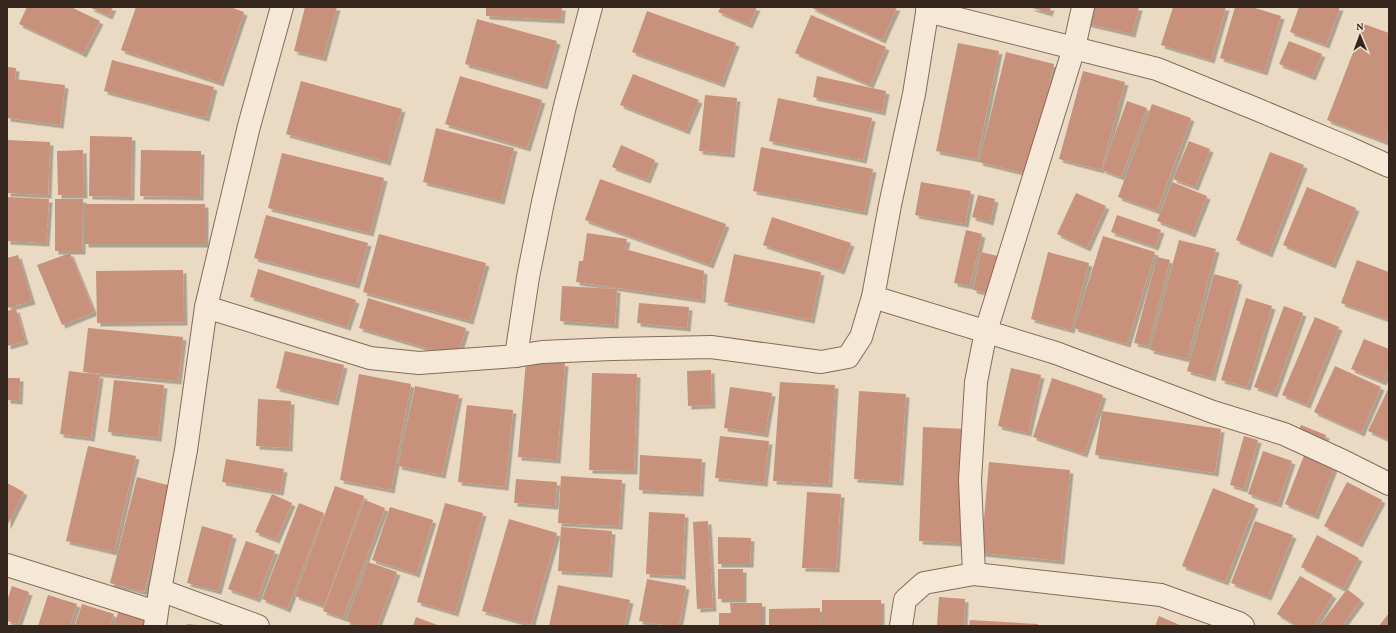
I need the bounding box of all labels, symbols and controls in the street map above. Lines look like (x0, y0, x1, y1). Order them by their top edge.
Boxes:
north arrow (1340, 16, 1380, 56)
text: N (1356, 20, 1364, 32)

